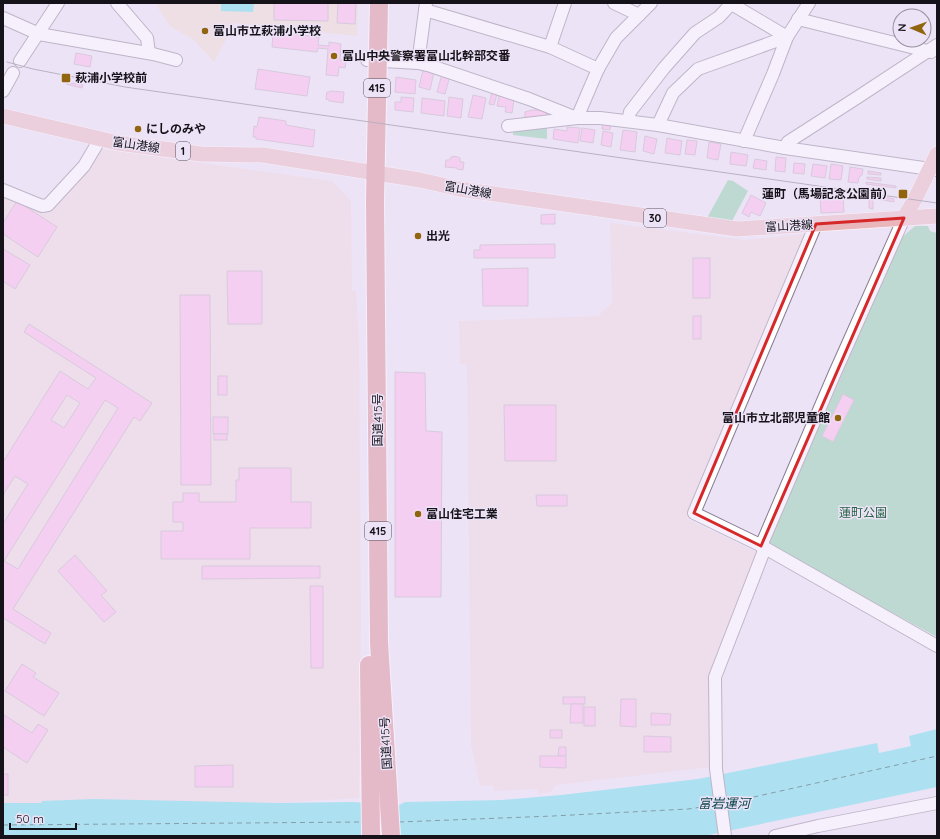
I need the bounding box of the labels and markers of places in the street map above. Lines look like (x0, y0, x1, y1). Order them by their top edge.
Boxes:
place label: 富山市立萩浦小学校 (213, 23, 321, 38)
marker: 富山市立萩浦小学校 (200, 26, 210, 36)
place label: 富山中央警察署富山北幹部交番 (342, 48, 511, 63)
marker: 富山中央警察署富山北幹部交番 (329, 51, 339, 61)
place label: 萩浦小学校前 (75, 70, 147, 85)
marker: 萩浦小学校前 (60, 72, 72, 84)
place label: にしのみや (146, 121, 206, 136)
marker: にしのみや (133, 124, 143, 134)
place label: 蓮町（馬場記念公園前） (762, 186, 894, 201)
marker: 蓮町（馬場記念公園前） (897, 188, 909, 200)
place label: 出光 (426, 228, 450, 243)
marker: 出光 (413, 231, 423, 241)
place label: 富山市立北部児童館 (722, 410, 830, 425)
marker: 富山市立北部児童館 (833, 413, 843, 423)
place label: 富山住宅工業 (426, 506, 498, 521)
marker: 富山住宅工業 (413, 509, 423, 519)

